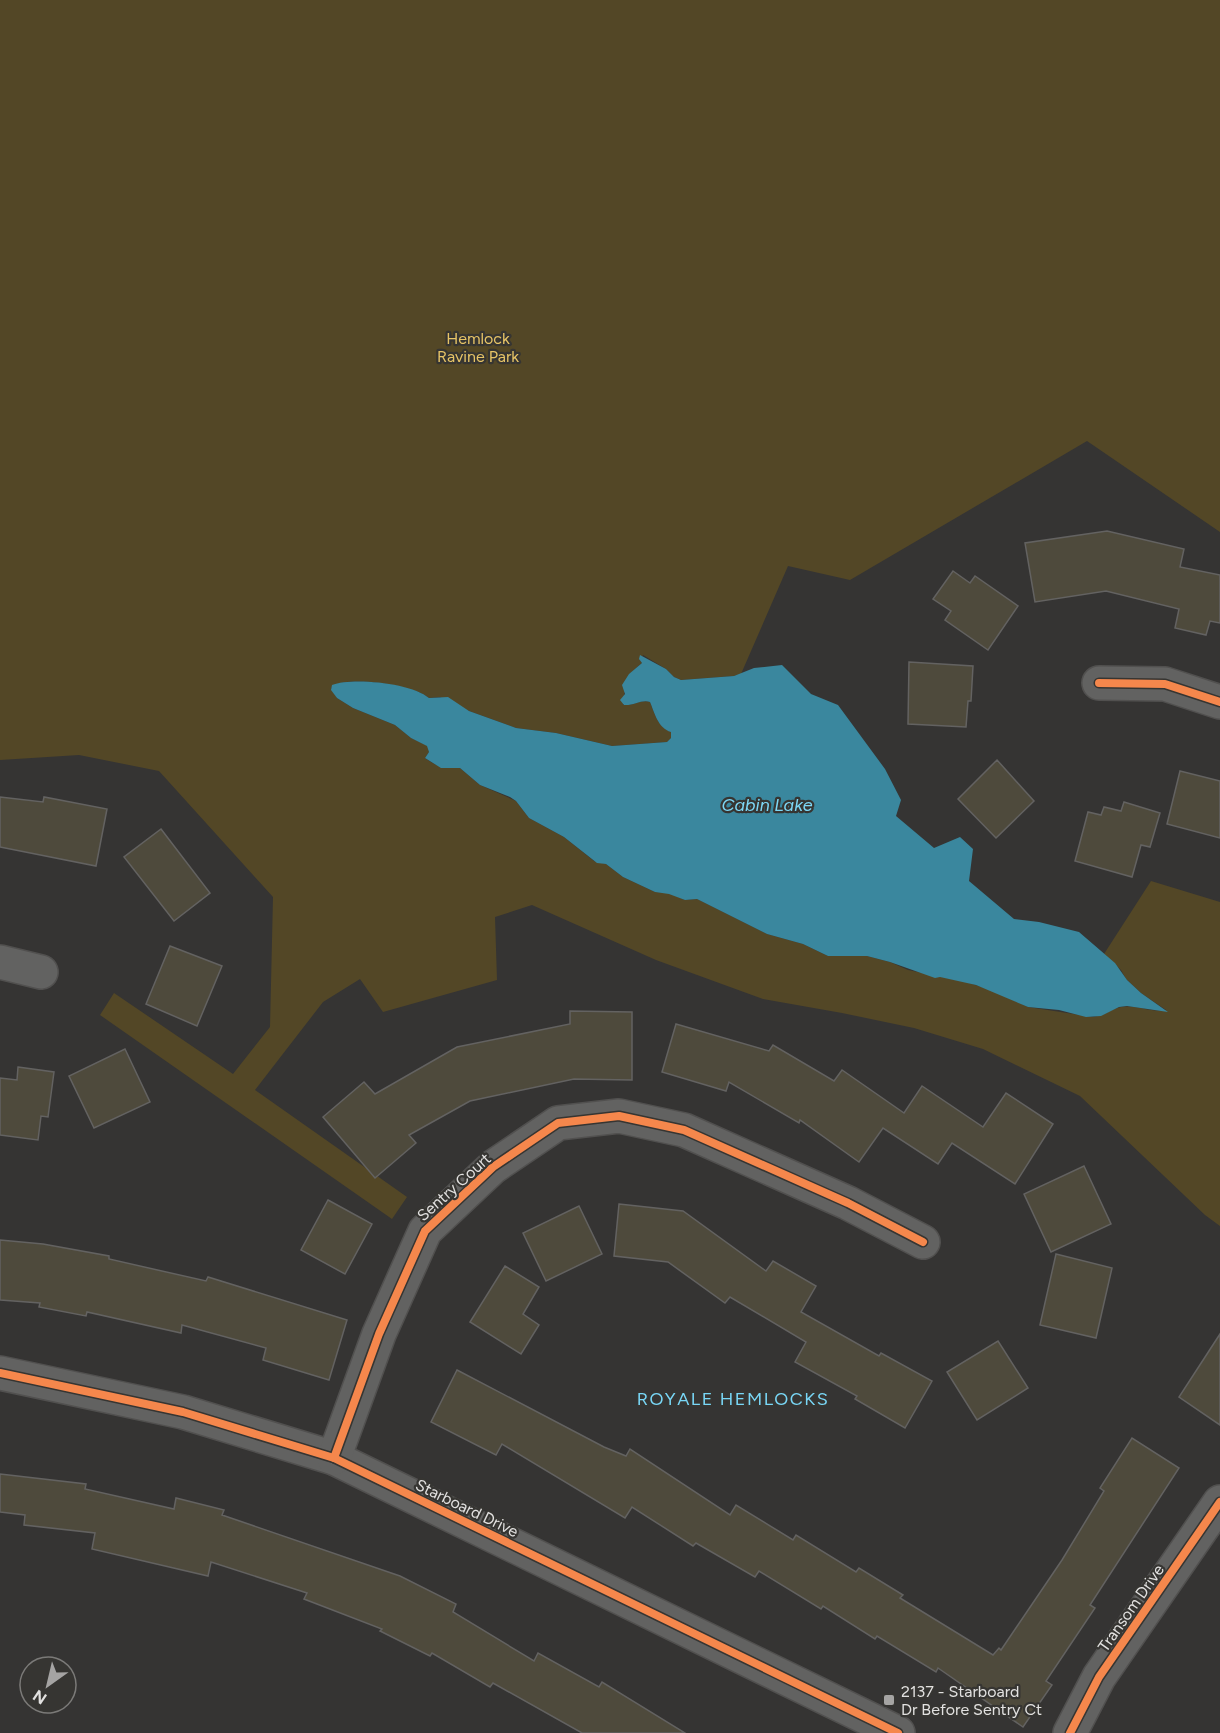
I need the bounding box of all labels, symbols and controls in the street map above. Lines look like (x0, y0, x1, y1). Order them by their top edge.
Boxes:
park label: Hemlock Ravine Park (437, 329, 519, 366)
water label: Cabin Lake (721, 794, 813, 816)
street label: Sentry Court (413, 1149, 495, 1225)
district label: ROYALE HEMLOCKS (637, 1388, 829, 1410)
street label: Starboard Drive (413, 1475, 522, 1541)
street label: Transom Drive (1094, 1561, 1168, 1655)
north arrow (18, 1655, 78, 1715)
place label: 2137 - Starboard Dr Before Sentry Ct (901, 1682, 1042, 1719)
text: N (29, 1686, 50, 1708)
marker: 2137 - Starboard Dr Before Sentry Ct (882, 1693, 896, 1707)

